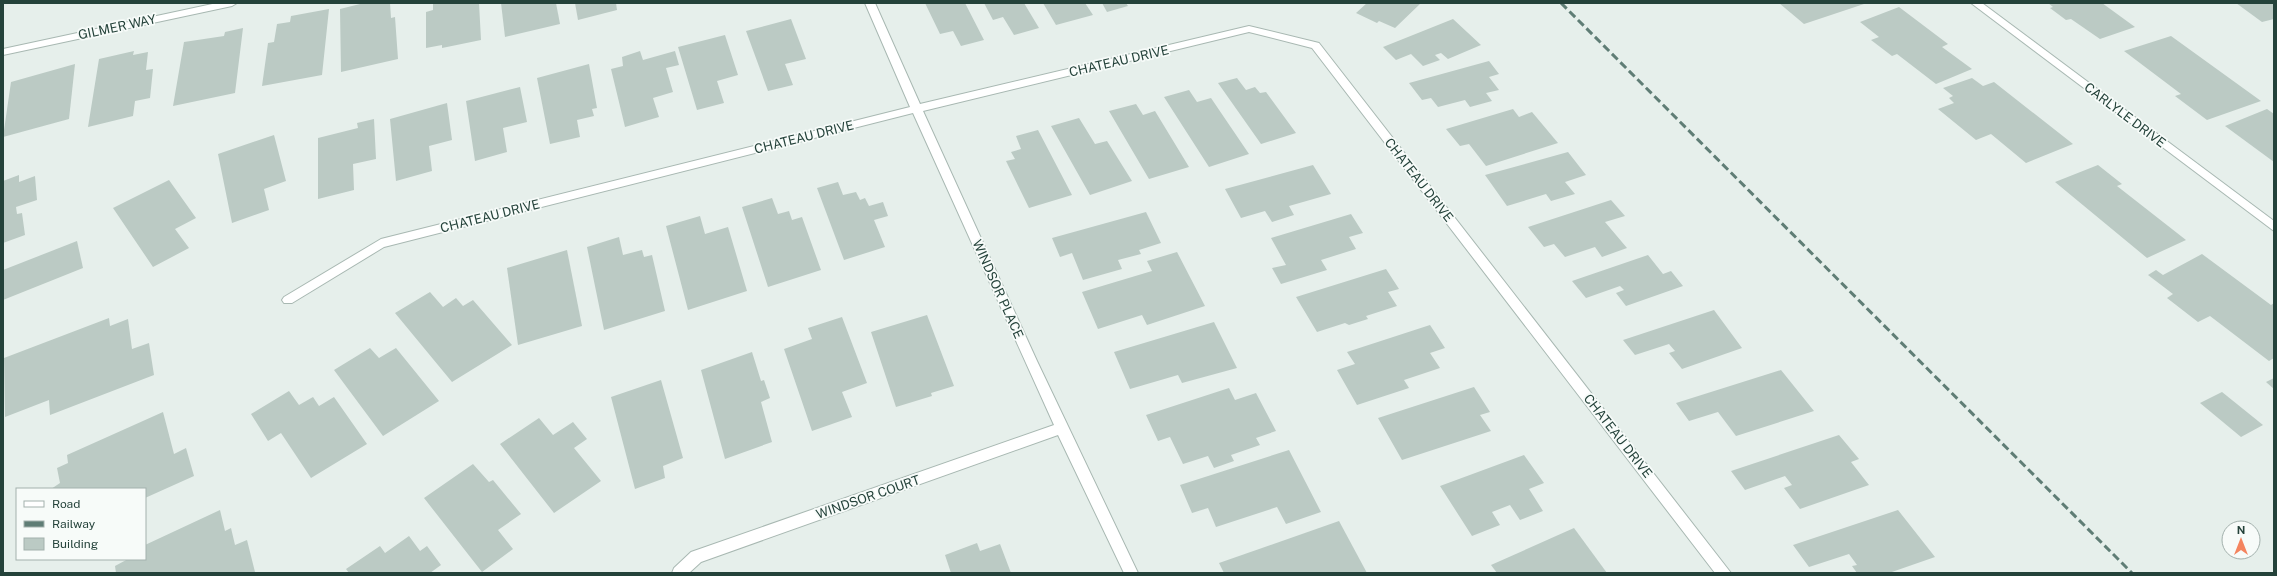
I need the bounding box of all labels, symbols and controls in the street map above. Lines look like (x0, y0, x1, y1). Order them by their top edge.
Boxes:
street label: GILMER WAY (77, 11, 157, 43)
street label: CHATEAU DRIVE (1068, 42, 1170, 80)
street label: CARLYLE DRIVE (2081, 80, 2169, 150)
street label: CHATEAU DRIVE (753, 117, 855, 157)
street label: CHATEAU DRIVE (1382, 135, 1456, 225)
street label: CHATEAU DRIVE (439, 196, 541, 236)
street label: WINDSOR PLACE (969, 237, 1027, 341)
street label: CHATEAU DRIVE (1581, 391, 1655, 481)
street label: WINDSOR COURT (814, 472, 922, 522)
legend (16, 488, 146, 560)
text: Road (52, 497, 80, 511)
text: Railway (52, 517, 96, 531)
north arrow (2221, 520, 2261, 560)
text: N (2237, 524, 2245, 536)
text: Building (52, 537, 98, 551)

